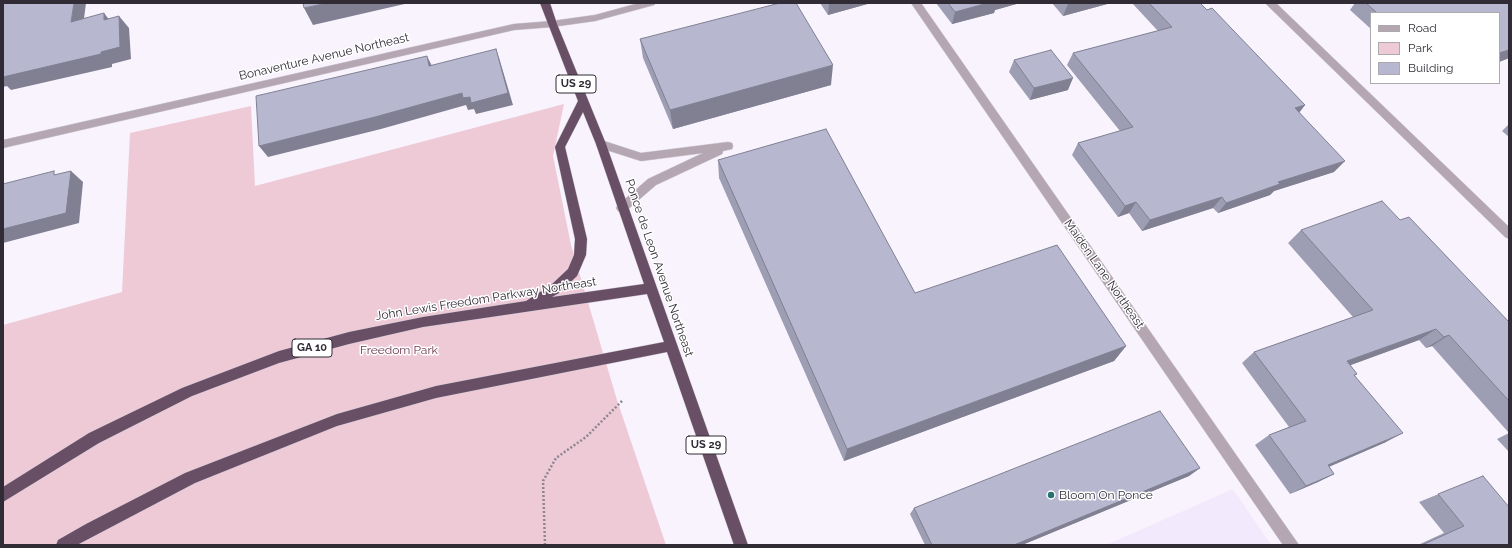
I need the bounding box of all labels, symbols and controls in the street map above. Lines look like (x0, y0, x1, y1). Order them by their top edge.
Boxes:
legend (1370, 12, 1500, 84)
text: Road (1408, 21, 1437, 35)
street label: Bonaventure Avenue Northeast (238, 30, 410, 84)
text: Park (1408, 41, 1433, 55)
text: Building (1408, 61, 1454, 75)
road number: US 29 (556, 75, 596, 93)
street label: Ponce de Leon Avenue Northeast (622, 177, 696, 359)
street label: Maiden Lane Northeast (1061, 217, 1147, 331)
street label: John Lewis Freedom Parkway Northeast (375, 274, 597, 324)
road number: GA 10 (292, 339, 332, 357)
park label: Freedom Park (360, 343, 438, 357)
road number: US 29 (686, 436, 726, 454)
place label: Bloom On Ponce (1059, 488, 1153, 502)
marker: Bloom On Ponce (1046, 490, 1056, 500)

